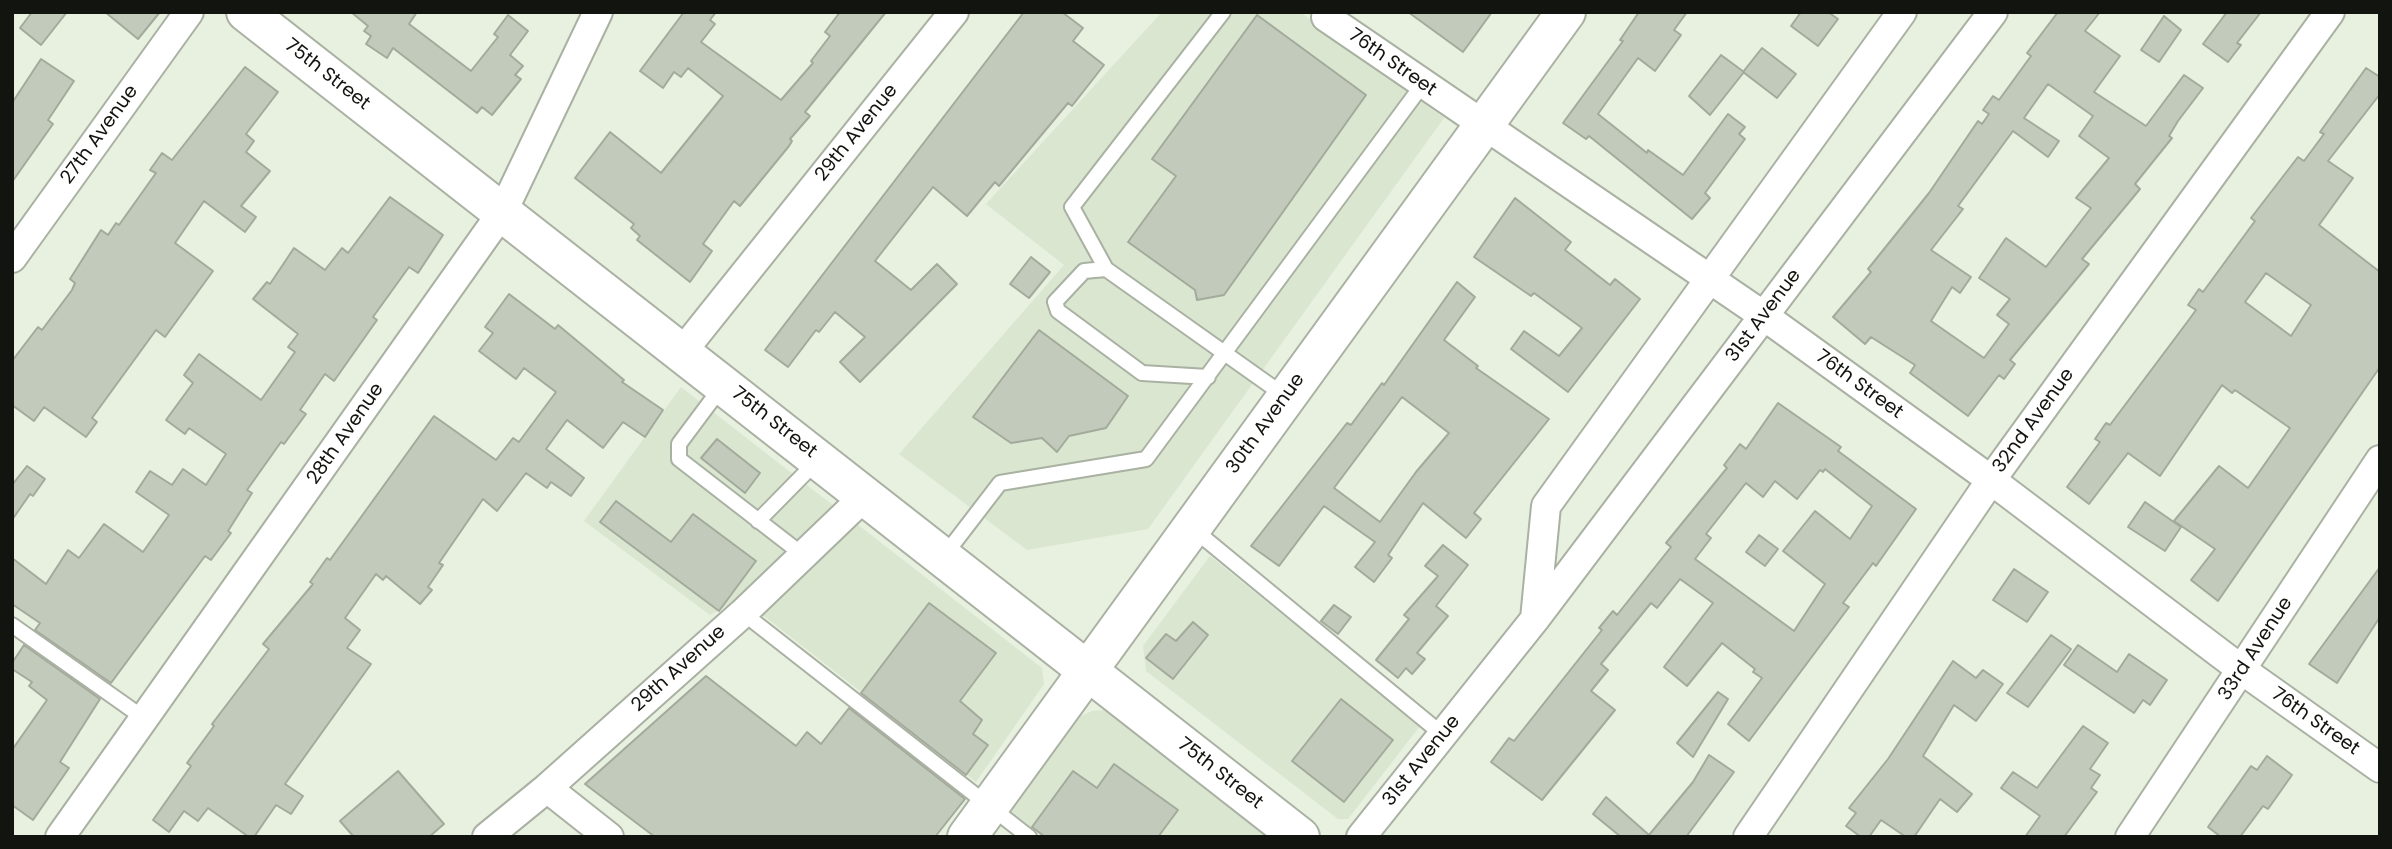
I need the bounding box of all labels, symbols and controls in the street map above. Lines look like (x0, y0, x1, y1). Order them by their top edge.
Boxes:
street label: 76th Street (1344, 24, 1440, 102)
street label: 75th Street (280, 35, 374, 115)
street label: 29th Avenue (811, 80, 903, 186)
street label: 27th Avenue (56, 81, 144, 189)
street label: 31st Avenue (1722, 265, 1806, 367)
street label: 76th Street (1811, 346, 1907, 424)
street label: 32nd Avenue (1988, 364, 2080, 478)
street label: 30th Avenue (1222, 369, 1310, 479)
street label: 28th Avenue (303, 379, 389, 489)
street label: 75th Street (727, 383, 821, 463)
street label: 33rd Avenue (2214, 593, 2298, 705)
street label: 29th Avenue (627, 621, 731, 717)
street label: 76th Street (2267, 683, 2363, 761)
street label: 31st Avenue (1378, 711, 1466, 811)
street label: 75th Street (1173, 734, 1267, 814)

